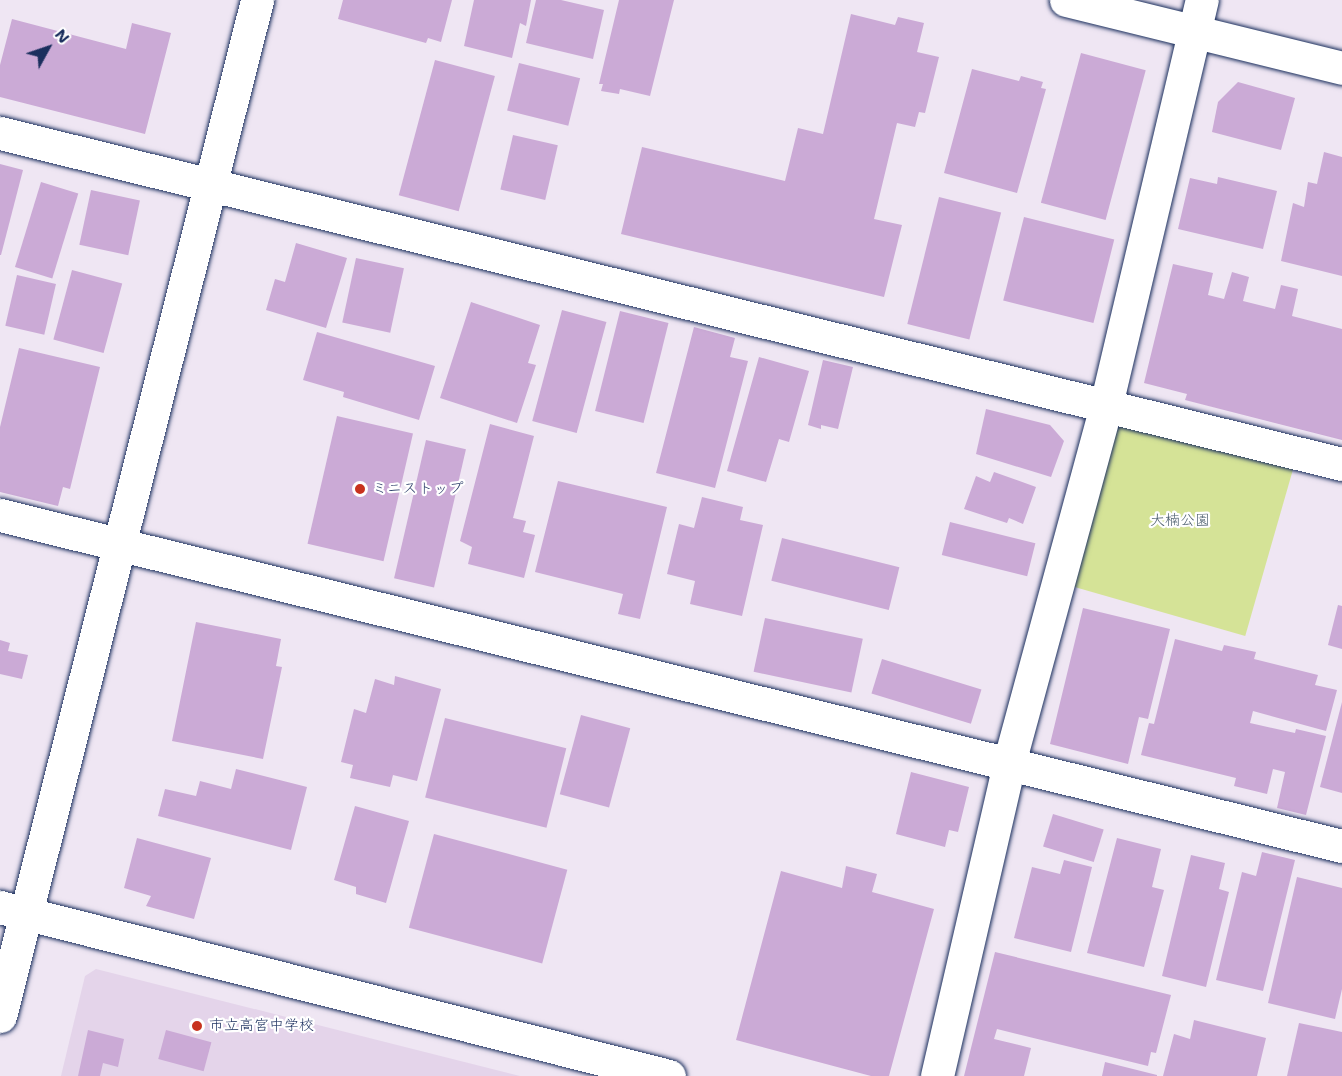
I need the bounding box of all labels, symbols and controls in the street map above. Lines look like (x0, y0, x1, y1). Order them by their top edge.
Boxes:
north arrow (18, 18, 78, 78)
text: N (50, 24, 74, 48)
place label: ミニストップ (372, 480, 462, 498)
marker: ミニストップ (353, 482, 367, 496)
park label: 大楠公園 (1150, 512, 1210, 530)
place label: 市立高宮中学校 (209, 1017, 314, 1035)
marker: 市立高宮中学校 (190, 1019, 204, 1033)

